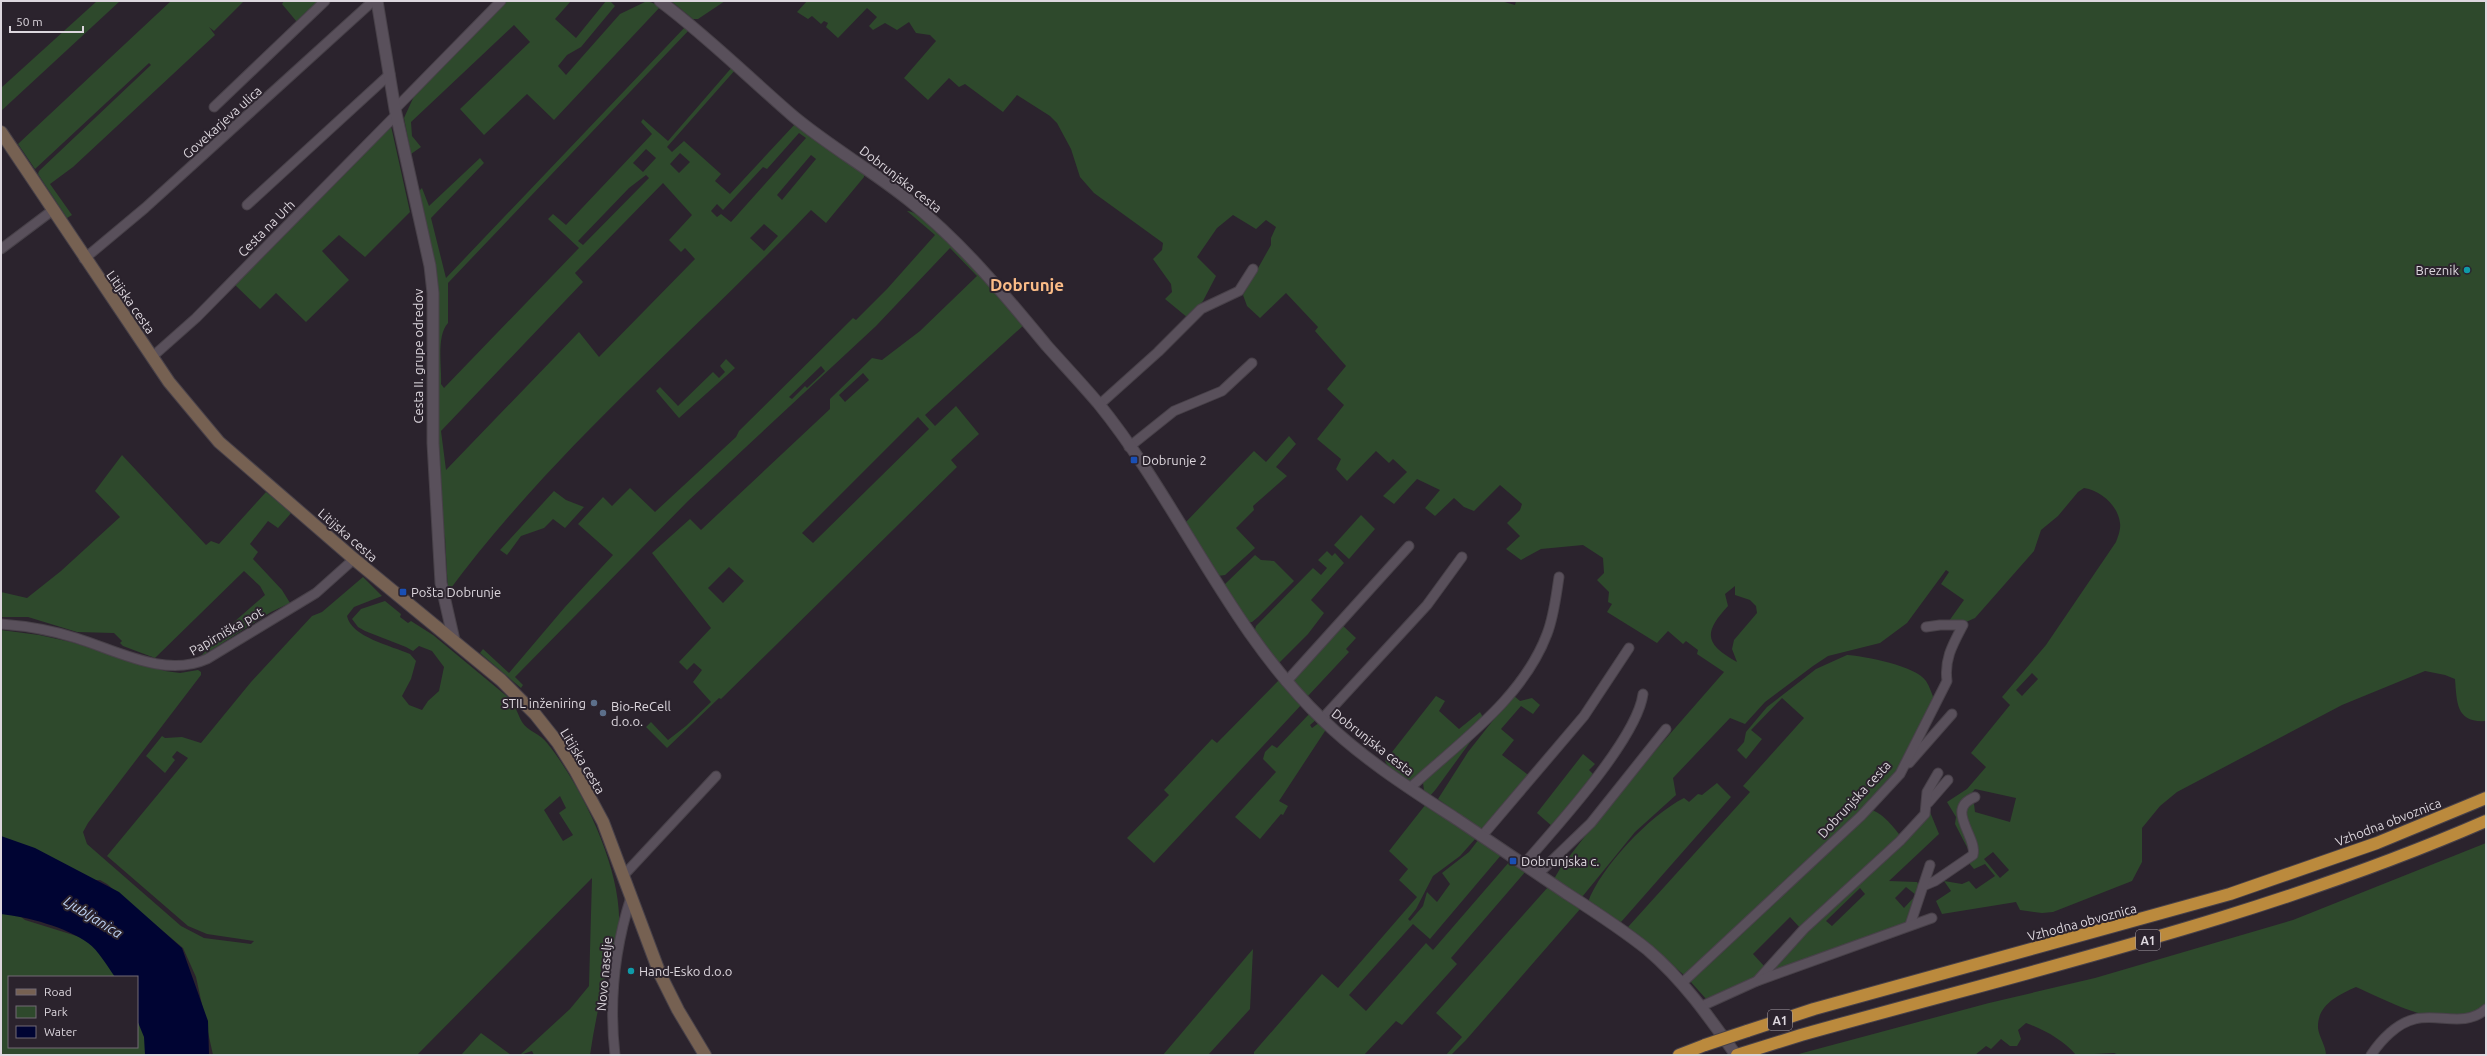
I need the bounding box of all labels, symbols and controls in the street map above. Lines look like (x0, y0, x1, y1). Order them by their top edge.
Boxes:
scale bar (10, 8, 83, 34)
text: 50 m (16, 15, 43, 28)
street label: Govekarjeva ulica (180, 83, 264, 161)
street label: Dobrunjska cesta (857, 143, 945, 215)
street label: Cesta na Urh (235, 197, 297, 259)
place label: Breznik (2416, 263, 2459, 277)
marker: Breznik (2462, 265, 2472, 275)
street label: Litijska cesta (104, 268, 158, 336)
district label: Dobrunje (990, 275, 1064, 294)
street label: Cesta II. grupe odredov (411, 288, 425, 423)
place label: Dobrunje 2 (1142, 453, 1207, 467)
marker: Dobrunje 2 (1129, 455, 1139, 465)
street label: Litijska cesta (316, 506, 380, 564)
place label: Pošta Dobrunje (411, 585, 501, 599)
marker: Pošta Dobrunje (398, 587, 408, 597)
street label: Papirniška pot (187, 604, 265, 658)
place label: STIL inženiring (502, 696, 586, 710)
marker: STIL inženiring (589, 698, 599, 708)
place label: Bio-ReCell d.o.o. (611, 699, 672, 728)
street label: Dobrunjska cesta (1329, 706, 1417, 778)
marker: Bio-ReCell d.o.o. (598, 708, 608, 718)
street label: Litijska cesta (558, 726, 608, 796)
street label: Dobrunjska cesta (1815, 758, 1893, 840)
street label: Vzhodna obvoznica (2333, 795, 2443, 849)
place label: Dobrunjska c. (1521, 854, 1600, 868)
marker: Dobrunjska c. (1508, 856, 1518, 866)
water label: Ljubljanica (61, 893, 126, 941)
street label: Vzhodna obvoznica (2026, 901, 2138, 943)
road number: A1 (2136, 930, 2160, 950)
street label: Novo naselje (594, 936, 614, 1012)
place label: Hand-Esko d.o.o (639, 964, 732, 978)
marker: Hand-Esko d.o.o (626, 966, 636, 976)
legend (8, 976, 138, 1048)
text: Road (44, 985, 72, 998)
text: Park (44, 1005, 68, 1018)
road number: A1 (1768, 1010, 1792, 1030)
text: Water (44, 1025, 77, 1038)

